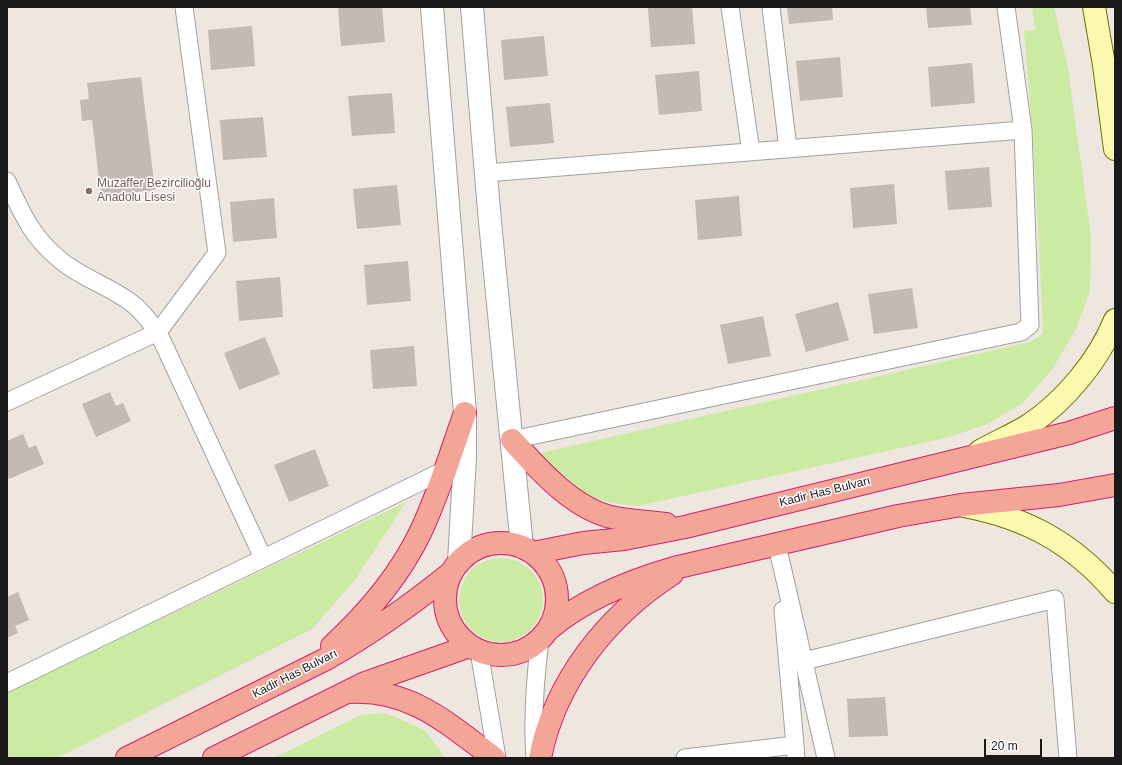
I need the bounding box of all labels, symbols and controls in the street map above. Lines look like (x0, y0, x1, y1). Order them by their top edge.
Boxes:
place label: Muzaffer Bezircilioğlu Anadolu Lisesi (97, 177, 211, 205)
marker: Muzaffer Bezircilioğlu Anadolu Lisesi (84, 186, 94, 196)
street label: Kadir Has Bulvarı (778, 474, 872, 510)
street label: Kadir Has Bulvarı (250, 646, 340, 702)
scale bar (986, 731, 1044, 757)
text: 20 m (991, 739, 1018, 753)

